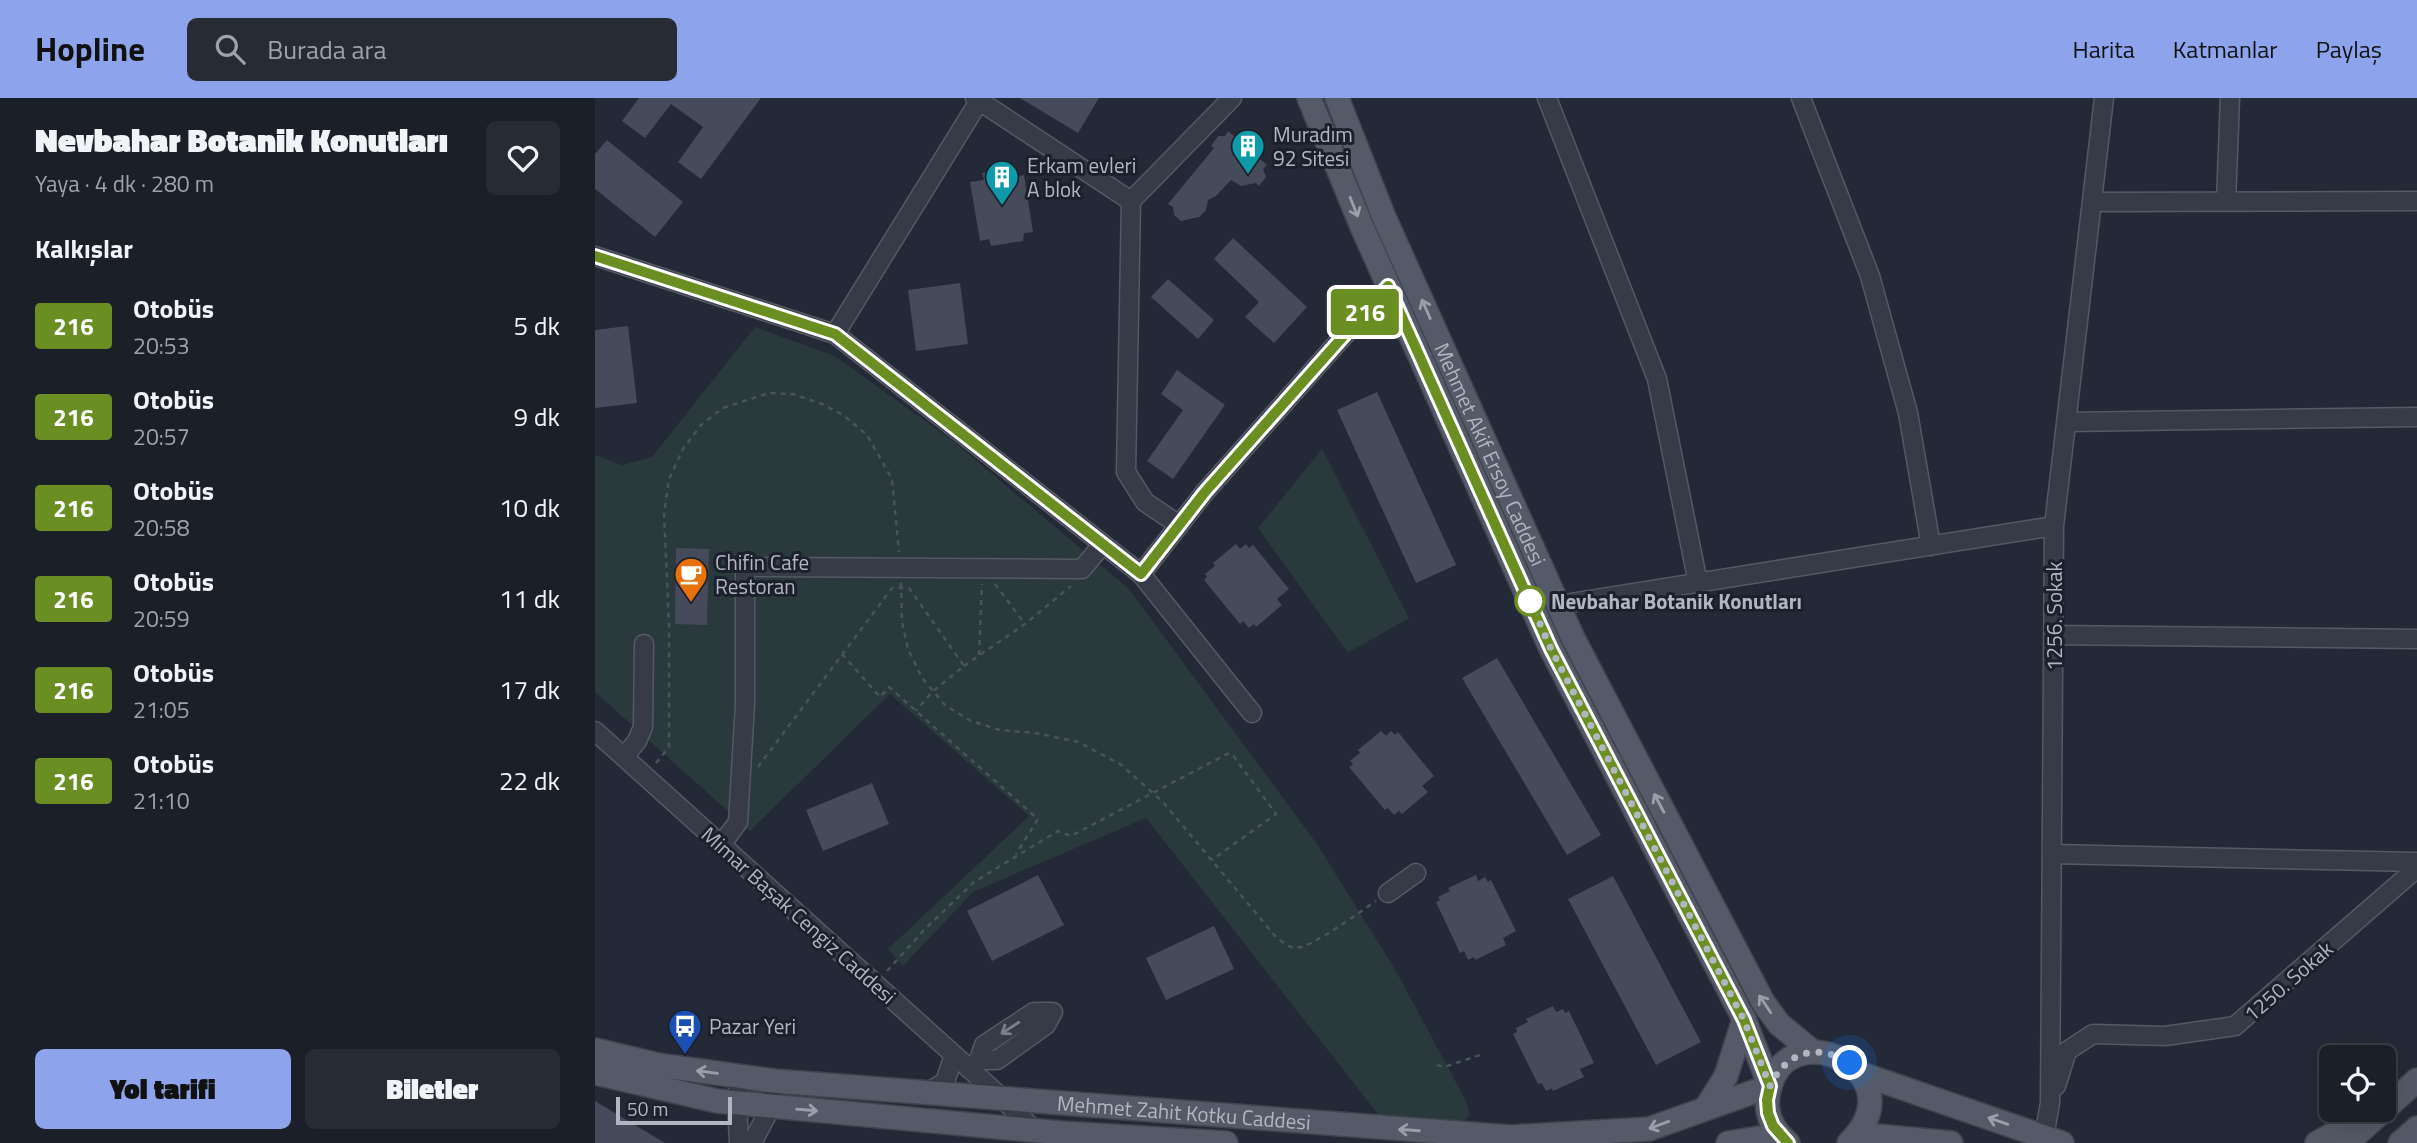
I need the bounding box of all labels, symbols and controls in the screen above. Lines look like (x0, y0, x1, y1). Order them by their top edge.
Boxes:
search box (187, 18, 677, 81)
text: Hopline (35, 24, 145, 74)
icon: search (211, 30, 249, 68)
text: Burada ara (267, 30, 387, 69)
text: Harita (2072, 31, 2135, 67)
text: Katmanlar (2173, 31, 2278, 67)
text: Paylaş (2316, 31, 2382, 67)
text: Nevbahar Botanik Konutları (35, 115, 448, 165)
place label: Muradım 92 Sitesi (1273, 118, 1353, 174)
button: heart (486, 121, 560, 195)
building icon: Muradım 92 Sitesi (1229, 127, 1267, 176)
place label: Erkam evleri A blok (1027, 149, 1136, 205)
building icon: Erkam evleri A blok (983, 158, 1021, 207)
text: Yaya · 4 dk · 280 m (35, 166, 214, 201)
one-way arrow (1348, 195, 1361, 217)
text: Kalkışlar (35, 229, 133, 268)
text: Otobüs (133, 289, 214, 328)
line badge: 216 (1325, 289, 1405, 335)
text: 216 (1345, 294, 1385, 330)
one-way arrow (1419, 299, 1432, 321)
text: 5 dk (514, 306, 560, 345)
text: 216 (53, 308, 94, 344)
text: 20:53 (133, 328, 190, 363)
street label: Mehmet Akif Ersoy Caddesi (1426, 337, 1555, 571)
text: Otobüs (133, 380, 214, 419)
text: 9 dk (514, 397, 560, 436)
text: 216 (53, 399, 94, 435)
text: 20:57 (133, 419, 190, 454)
text: Otobüs (133, 471, 214, 510)
text: 10 dk (499, 488, 560, 527)
text: 216 (53, 490, 94, 526)
text: 20:58 (133, 510, 190, 545)
place label: Chifin Cafe Restoran (715, 546, 809, 602)
cafe icon: Chifin Cafe Restoran (672, 555, 710, 604)
street label: 1256. Sokak (2038, 561, 2070, 671)
text: Otobüs (133, 562, 214, 601)
text: 11 dk (499, 579, 560, 618)
text: 216 (53, 581, 94, 617)
place label: Nevbahar Botanik Konutları (1551, 585, 1802, 617)
marker: Nevbahar Botanik Konutları (1515, 586, 1545, 616)
text: 20:59 (133, 601, 190, 636)
text: Otobüs (133, 653, 214, 692)
text: 17 dk (499, 670, 560, 709)
text: 216 (53, 672, 94, 708)
text: 21:05 (133, 692, 190, 727)
text: Otobüs (133, 744, 214, 783)
text: 22 dk (499, 761, 560, 800)
text: 216 (53, 763, 94, 799)
text: 21:10 (133, 783, 190, 818)
one-way arrow (1652, 793, 1665, 814)
street label: Mimar Başak Cengiz Caddesi (695, 819, 903, 1011)
street label: 1250. Sokak (2236, 933, 2340, 1029)
one-way arrow (1758, 995, 1772, 1014)
bus stop icon: Pazar Yeri (666, 1007, 704, 1056)
place label: Pazar Yeri (709, 1010, 796, 1042)
one-way arrow (1001, 1020, 1020, 1035)
your location (1832, 1045, 1867, 1080)
map controls (2319, 1045, 2396, 1122)
button: locate (2319, 1045, 2396, 1122)
button: Yol tarifi (35, 1049, 291, 1129)
button: Biletler (305, 1049, 560, 1129)
one-way arrow (696, 1065, 719, 1078)
street label: Mehmet Zahit Kotku Caddesi (1056, 1087, 1312, 1138)
scale bar (616, 1094, 731, 1126)
text: 50 m (627, 1094, 668, 1123)
one-way arrow (795, 1104, 817, 1117)
one-way arrow (1987, 1114, 2009, 1126)
one-way arrow (1649, 1120, 1671, 1132)
one-way arrow (1398, 1123, 1420, 1136)

